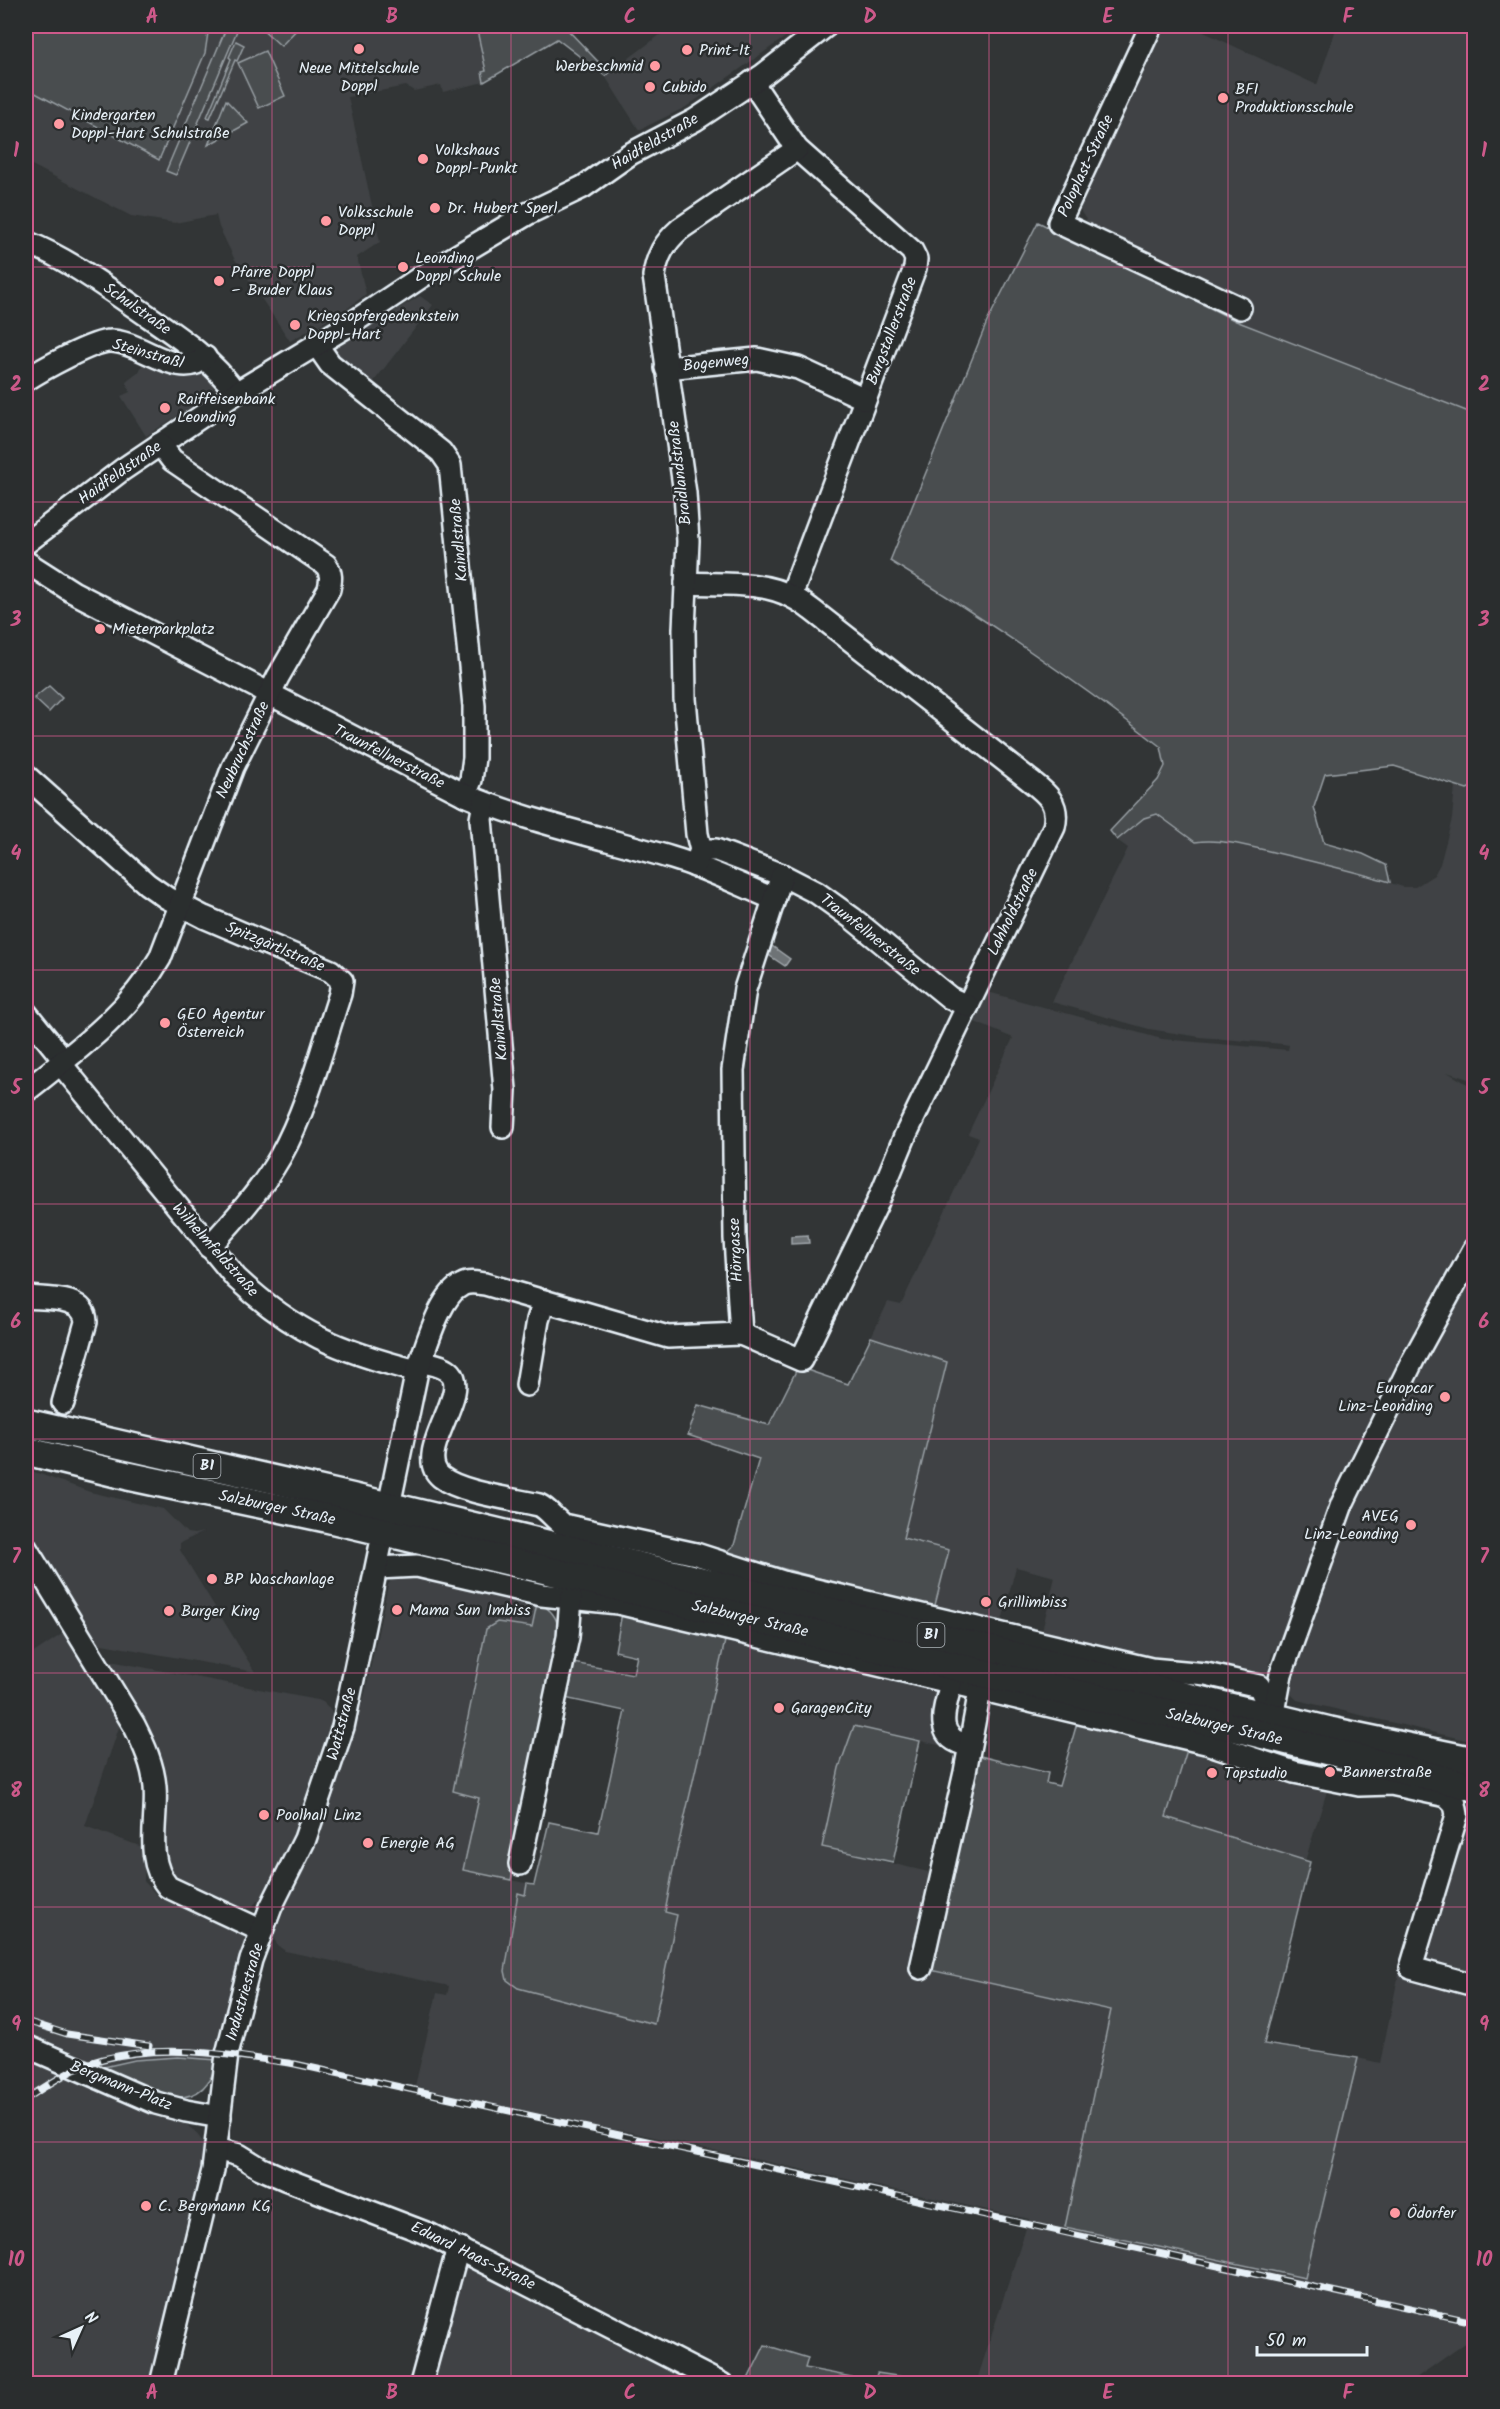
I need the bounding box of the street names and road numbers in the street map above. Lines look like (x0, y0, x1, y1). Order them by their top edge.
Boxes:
street label: Haidfeldstraße (607, 107, 703, 177)
street label: Poloplast-Straße (1051, 111, 1121, 221)
street label: Burgstallerstraße (860, 273, 924, 389)
street label: Schulstraße (98, 276, 176, 342)
street label: Steinstraßl (109, 332, 187, 376)
street label: Bogenweg (682, 347, 750, 379)
street label: Braidlandstraße (661, 419, 699, 527)
street label: Haidfeldstraße (73, 435, 167, 511)
street label: Kaindlstraße (443, 497, 475, 583)
street label: Neubruchstraße (209, 697, 277, 803)
street label: Traunfellnerstraße (329, 718, 449, 796)
street label: Lahholdstraße (981, 864, 1045, 960)
street label: Traunfellnerstraße (814, 888, 926, 982)
street label: Spitzgärtlstraße (221, 915, 329, 979)
street label: Kaindlstraße (483, 976, 515, 1062)
street label: Wilhelmfeldstraße (166, 1197, 264, 1303)
street label: Hörrgasse (722, 1217, 750, 1283)
road number: B1 (194, 1454, 220, 1478)
street label: Salzburger Straße (216, 1483, 338, 1533)
street label: Salzburger Straße (689, 1593, 811, 1645)
road number: B1 (918, 1623, 944, 1647)
street label: Wattstraße (320, 1685, 364, 1763)
street label: Salzburger Straße (1163, 1701, 1285, 1753)
street label: Industriestraße (219, 1940, 271, 2044)
street label: Bergmann-Platz (66, 2054, 176, 2118)
street label: Eduard Haas-Straße (406, 2215, 540, 2297)

